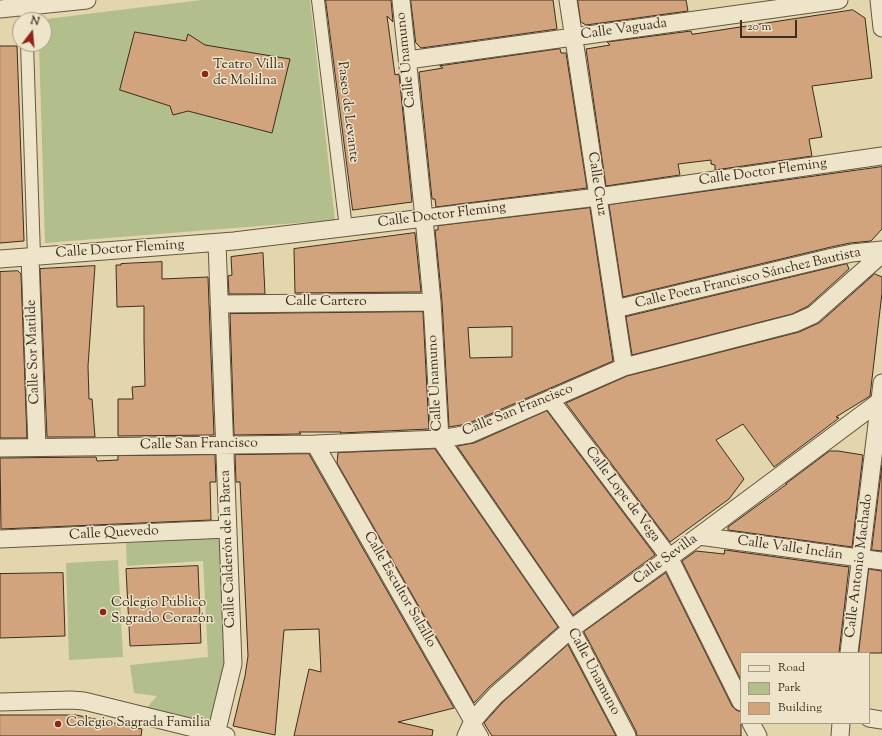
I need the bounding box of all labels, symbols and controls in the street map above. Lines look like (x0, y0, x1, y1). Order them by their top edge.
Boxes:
street label: Calle Unamuno (394, 11, 420, 109)
north arrow (12, 12, 52, 52)
scale bar (742, 12, 799, 38)
text: N (29, 13, 41, 30)
street label: Calle Vaguada (580, 16, 668, 44)
text: 20 m (747, 18, 771, 36)
place label: Teatro Villa de Molilna (213, 58, 284, 90)
street label: Paseo de Levante (332, 60, 362, 164)
marker: Teatro Villa de Molilna (200, 69, 210, 79)
street label: Calle Cruz (583, 151, 609, 217)
street label: Calle Doctor Fleming (698, 156, 828, 190)
street label: Calle Doctor Fleming (377, 200, 507, 232)
street label: Calle Doctor Fleming (55, 237, 185, 263)
street label: Calle Poeta Francisco Sánchez Bautista (633, 245, 863, 313)
street label: Calle Cartero (285, 295, 367, 311)
street label: Calle Sor Matilde (24, 299, 44, 405)
street label: Calle Unamuno (425, 335, 447, 431)
street label: Calle San Francisco (460, 381, 576, 441)
street label: Calle San Francisco (140, 436, 258, 454)
street label: Calle Lope de Vega (581, 444, 663, 546)
street label: Calle Calderón de la Barca (218, 470, 240, 628)
street label: Calle Antonio Machado (843, 493, 877, 639)
street label: Calle Quevedo (69, 523, 159, 545)
street label: Calle Escultor Salzillo (359, 529, 439, 651)
street label: Calle Sevilla (631, 531, 701, 589)
street label: Calle Valle Inclán (736, 533, 844, 565)
place label: Colegio Público Sagrado Corazón (111, 596, 214, 628)
marker: Colegio Público Sagrado Corazón (98, 607, 108, 617)
street label: Calle Unamuno (563, 626, 623, 718)
legend (740, 652, 870, 724)
text: Road (778, 659, 805, 677)
text: Park (778, 679, 801, 697)
text: Building (778, 699, 822, 717)
place label: Colegio Sagrada Familia (66, 716, 210, 732)
marker: Colegio Sagrada Familia (53, 719, 63, 729)

